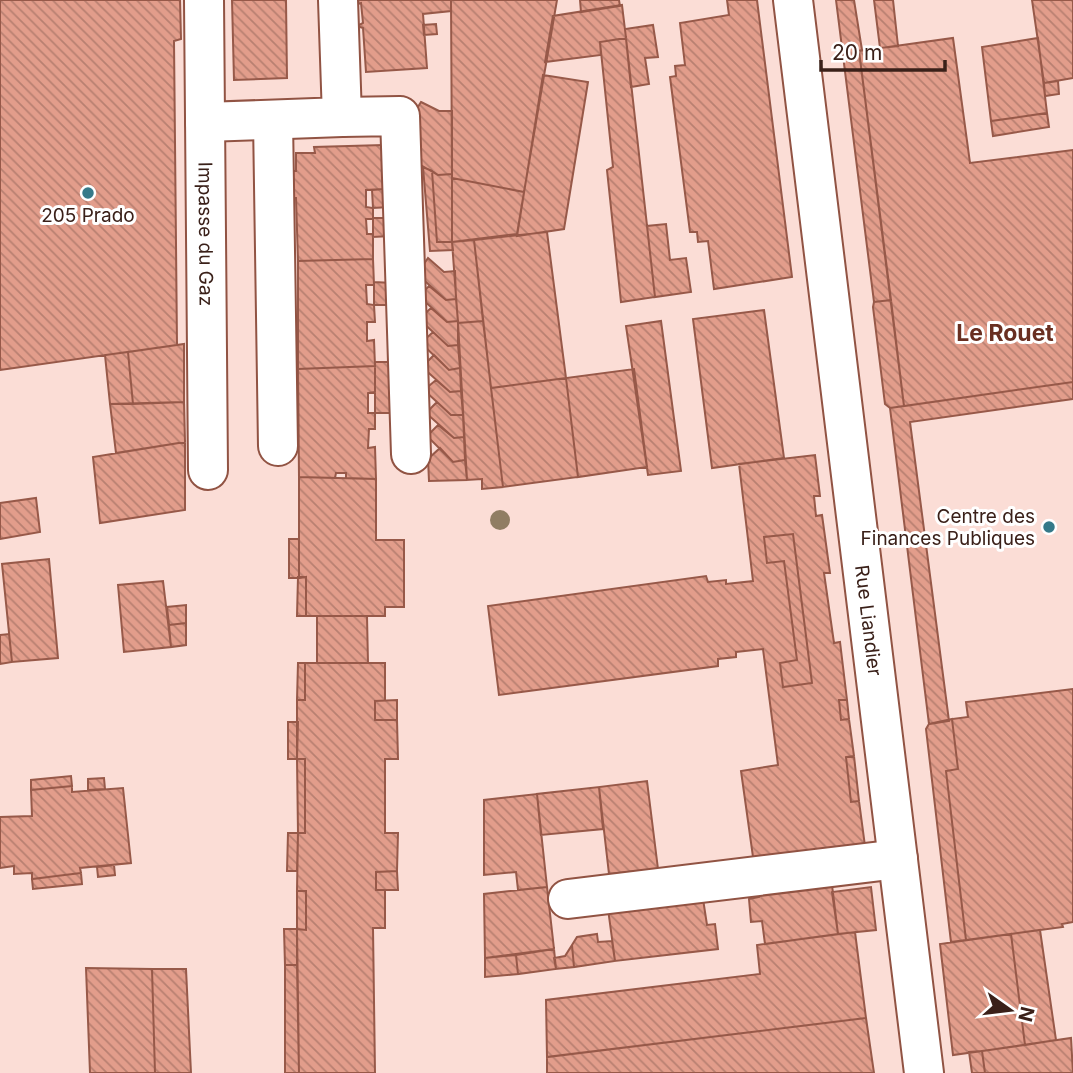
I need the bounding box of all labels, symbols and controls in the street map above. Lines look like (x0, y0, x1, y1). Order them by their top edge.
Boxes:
scale bar (821, 28, 945, 72)
text: 20 m (832, 40, 882, 65)
street label: Impasse du Gaz (193, 162, 218, 306)
marker: 205 Prado (80, 185, 96, 201)
place label: 205 Prado (41, 204, 135, 227)
district label: Le Rouet (956, 319, 1054, 347)
place label: Centre des Finances Publiques (861, 505, 1035, 550)
marker: Centre des Finances Publiques (1041, 519, 1057, 535)
street label: Rue Liandier (850, 564, 886, 677)
north arrow (975, 975, 1045, 1045)
text: N (1013, 1004, 1039, 1024)

